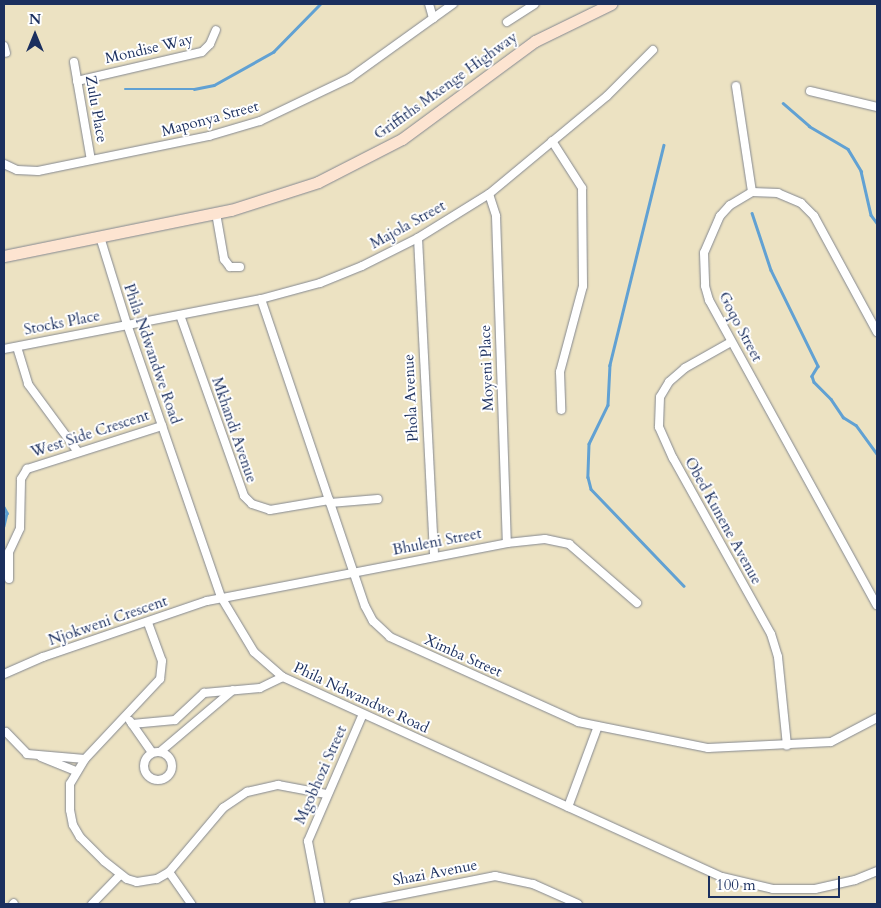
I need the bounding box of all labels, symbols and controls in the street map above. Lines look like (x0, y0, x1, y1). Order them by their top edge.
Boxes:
north arrow (10, 10, 60, 60)
text: N (29, 10, 41, 29)
street label: Griffiths Mxenge Highway (371, 28, 521, 144)
street label: Mondise Way (103, 30, 195, 68)
street label: Zulu Place (81, 74, 111, 144)
street label: Maponya Street (159, 97, 261, 141)
street label: Majola Street (367, 197, 449, 253)
street label: Phila Ndwandwe Road (120, 281, 184, 427)
street label: Goqo Street (714, 289, 766, 365)
street label: Stocks Place (22, 307, 102, 339)
street label: Moyeni Place (476, 324, 498, 412)
street label: Phola Avenue (400, 354, 422, 442)
street label: Mkhandi Avenue (208, 375, 260, 485)
street label: West Side Crescent (29, 406, 151, 462)
street label: Obed Kunene Avenue (681, 454, 765, 588)
street label: Bhuleni Street (391, 525, 483, 559)
street label: Njokweni Crescent (46, 592, 170, 650)
street label: Ximba Street (421, 631, 505, 681)
street label: Phila Ndwandwe Road (290, 659, 432, 737)
street label: Mgobhozi Street (291, 723, 351, 827)
street label: Shazi Avenue (391, 856, 479, 890)
scale bar (711, 866, 844, 898)
text: 100 m (716, 875, 756, 895)

